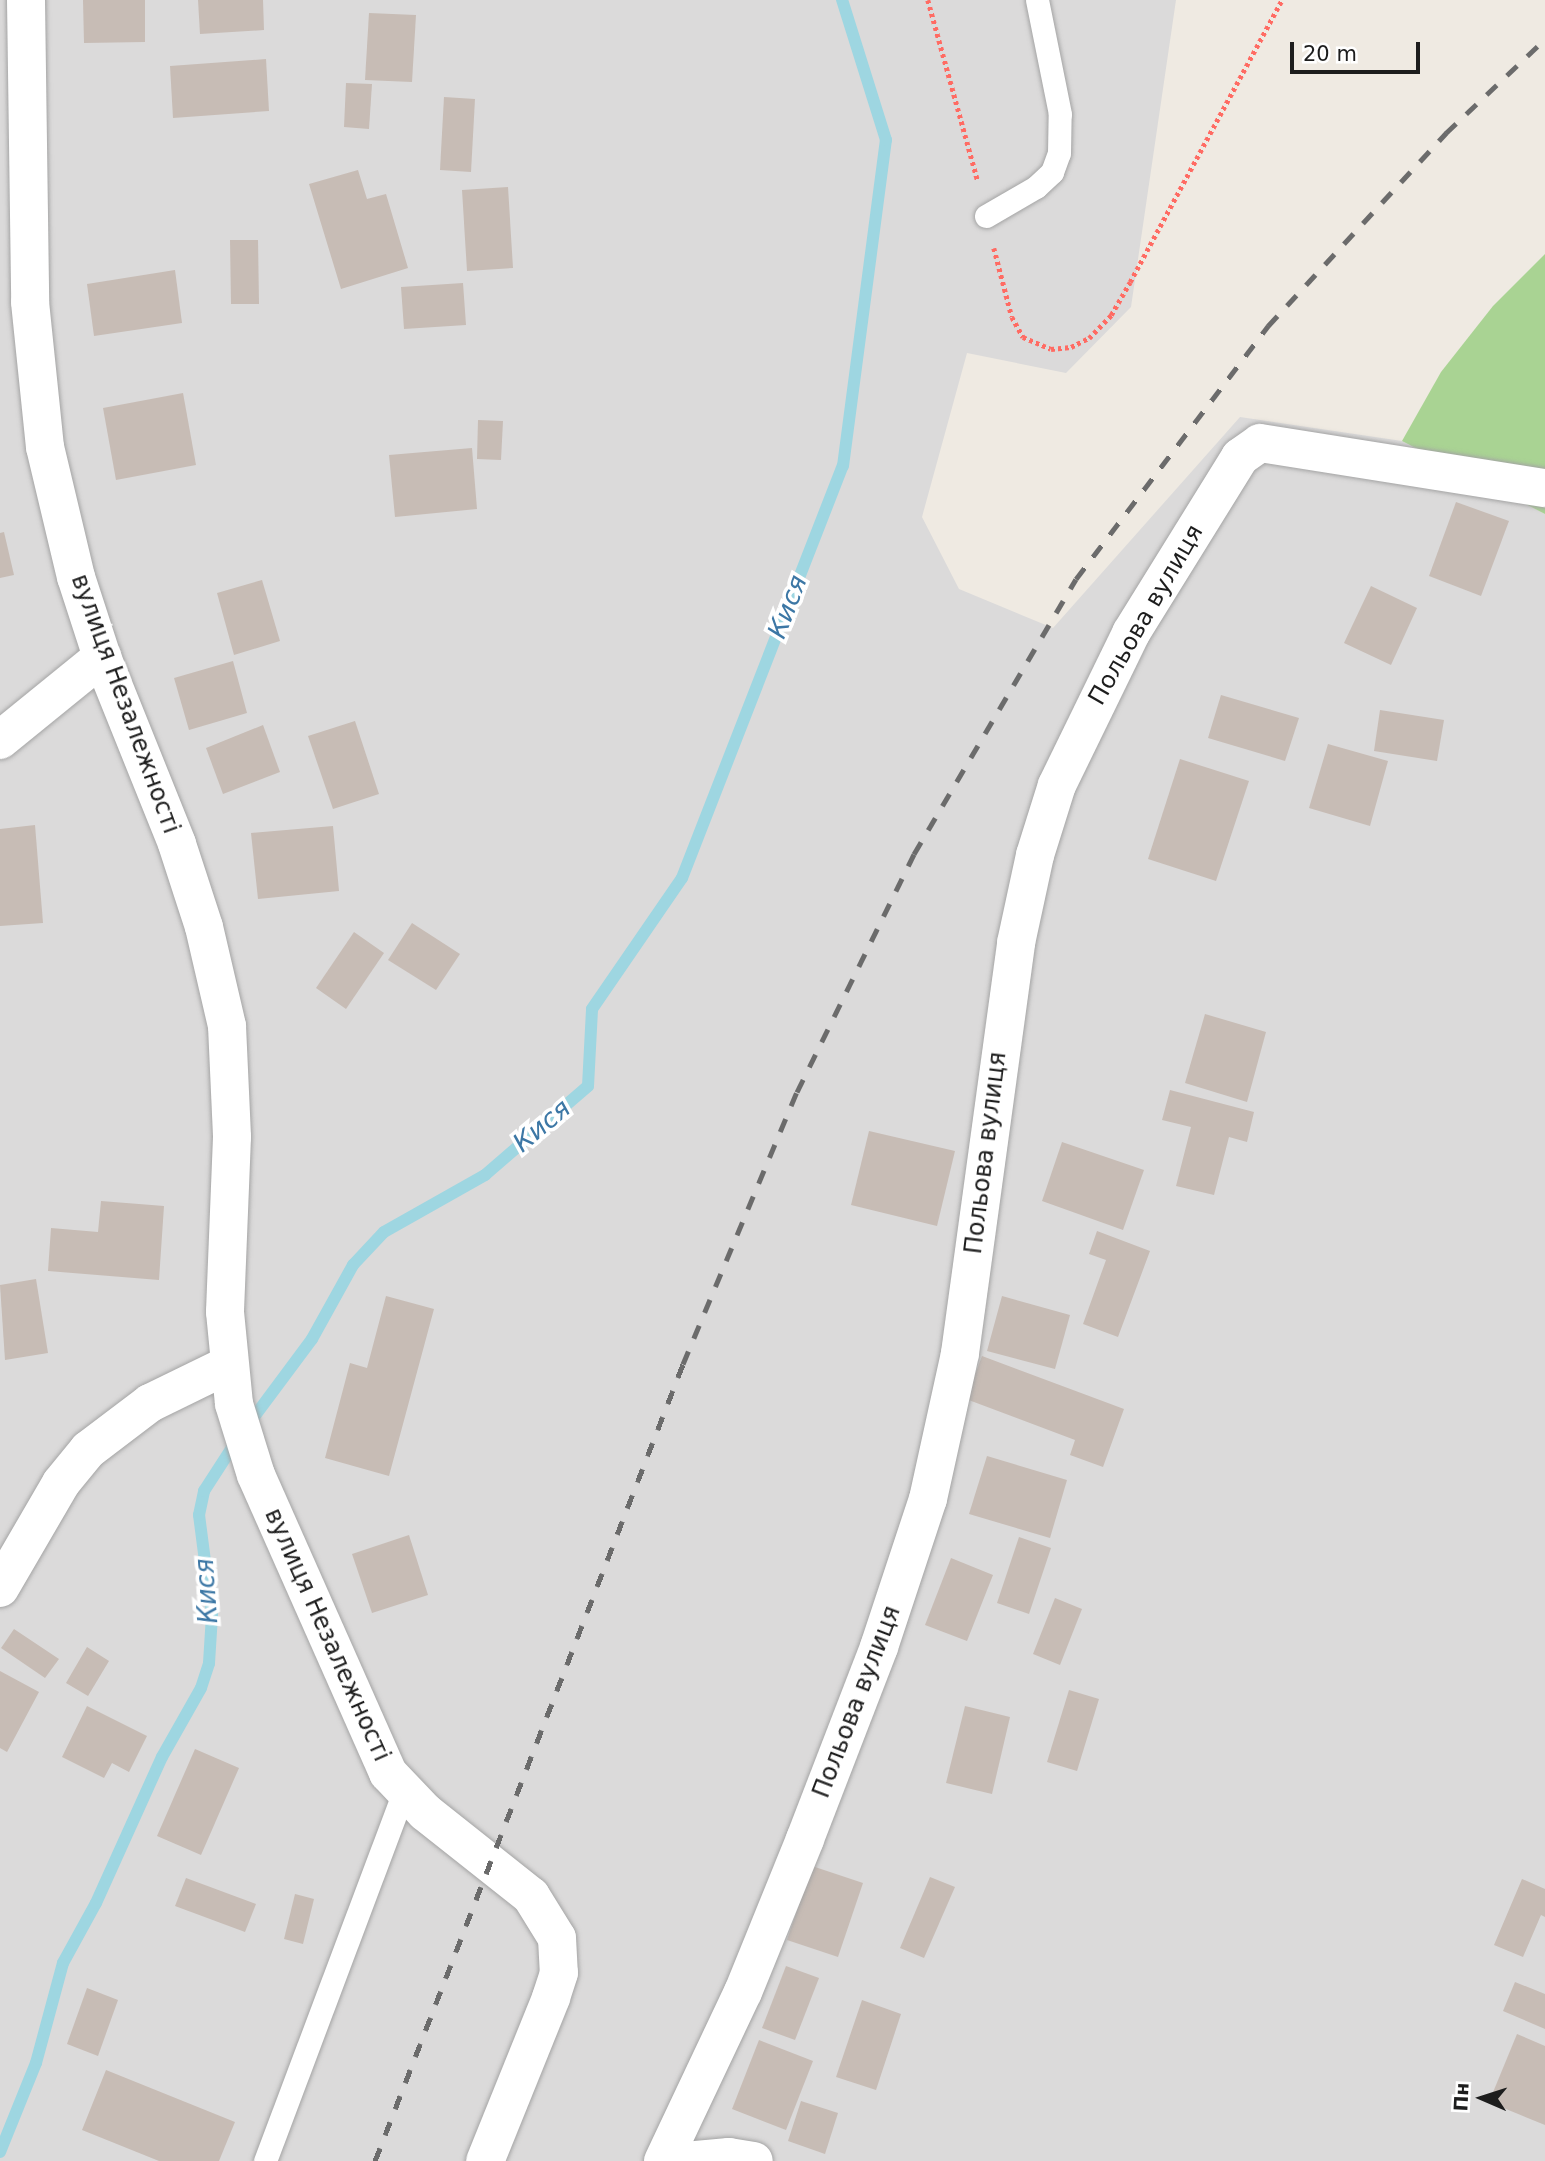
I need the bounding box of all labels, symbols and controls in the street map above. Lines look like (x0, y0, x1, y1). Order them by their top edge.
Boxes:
scale bar (1293, 28, 1422, 72)
text: 20 m (1303, 42, 1357, 66)
street label: Польова вулиця (1083, 520, 1209, 710)
street label: вулиця Незалежності (65, 570, 185, 838)
water label: Кися (762, 571, 814, 643)
street label: Польова вулиця (959, 1050, 1013, 1256)
water label: Кися (507, 1093, 577, 1159)
street label: вулиця Незалежності (258, 1504, 396, 1766)
water label: Кися (189, 1557, 225, 1625)
street label: Польова вулиця (807, 1602, 907, 1802)
north arrow (1447, 2063, 1517, 2133)
text: Пн (1449, 2082, 1473, 2112)

